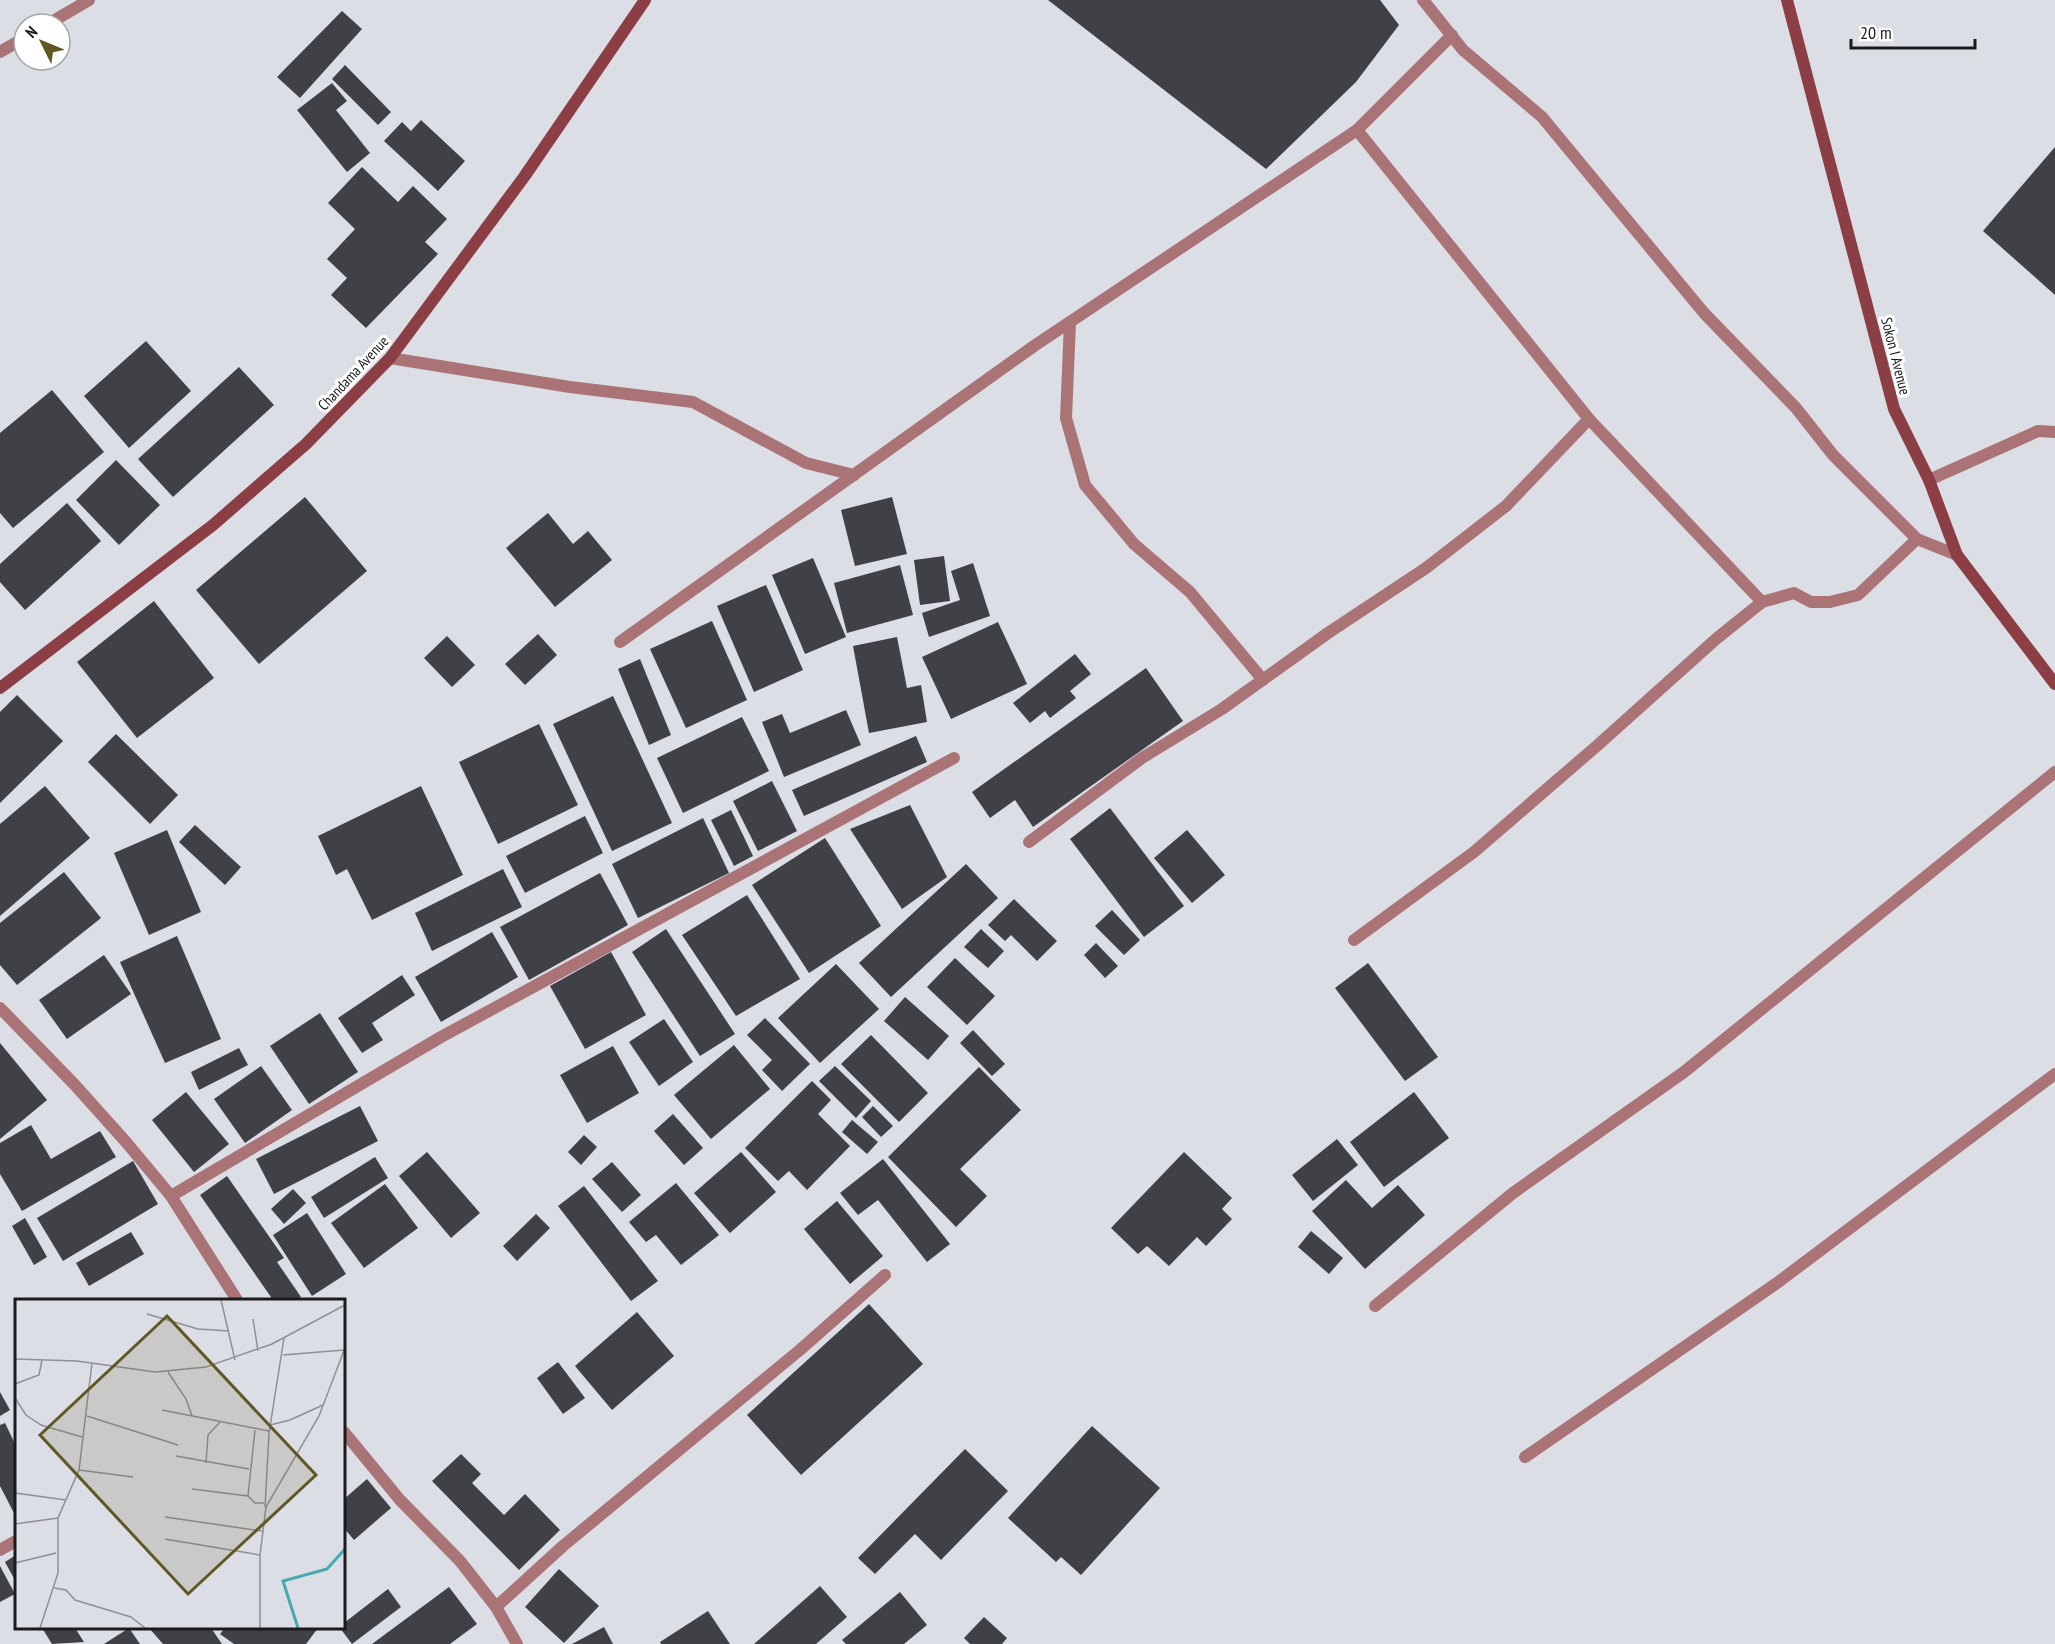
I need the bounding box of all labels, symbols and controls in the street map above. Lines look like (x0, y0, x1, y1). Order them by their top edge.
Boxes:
north arrow (12, 12, 72, 72)
scale bar (1851, 12, 1976, 50)
text: 20 m (1860, 21, 1892, 44)
text: N (21, 22, 41, 42)
street label: Sokon I Avenue (1877, 315, 1915, 397)
street label: Chandama Avenue (314, 332, 392, 414)
inset map (15, 1299, 345, 1629)

